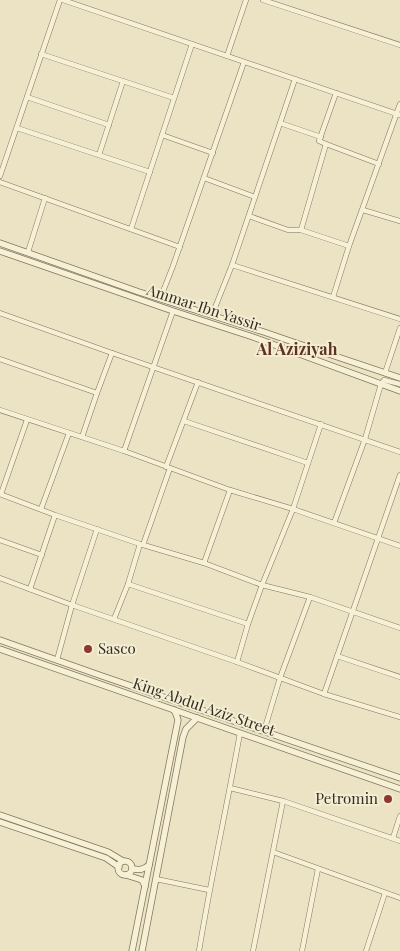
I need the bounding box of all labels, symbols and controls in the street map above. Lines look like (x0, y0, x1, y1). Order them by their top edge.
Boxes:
street label: Ammar Ibn Yassir (144, 279, 264, 335)
district label: Al Aziziyah (256, 338, 338, 359)
place label: Sasco (98, 638, 136, 658)
marker: Sasco (82, 643, 94, 655)
street label: King Abdul Aziz Street (131, 672, 279, 740)
place label: Petromin (315, 788, 378, 808)
marker: Petromin (382, 793, 394, 805)

